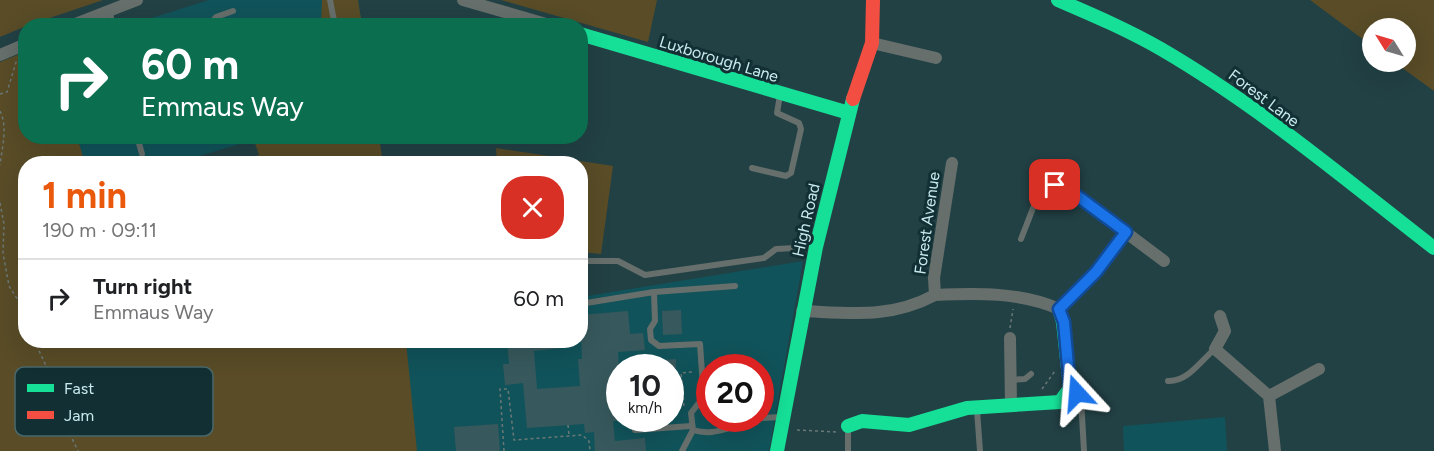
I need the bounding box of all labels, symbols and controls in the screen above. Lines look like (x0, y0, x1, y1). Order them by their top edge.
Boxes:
north arrow (1362, 18, 1416, 72)
map controls (1362, 18, 1416, 72)
street label: Luxborough Lane (657, 32, 781, 86)
text: 60 m (141, 39, 239, 90)
icon: right (42, 42, 120, 120)
street label: Forest Lane (1225, 65, 1303, 131)
text: Emmaus Way (141, 90, 304, 123)
pin (1029, 159, 1080, 210)
icon: arrive (1038, 168, 1071, 201)
street label: Forest Avenue (910, 170, 944, 276)
text: 1 min (42, 174, 127, 217)
button: close (501, 176, 564, 239)
street label: High Road (788, 181, 824, 259)
text: 190 m · 09:11 (42, 218, 157, 242)
text: Turn right (93, 273, 192, 300)
icon: right (42, 282, 75, 315)
text: 60 m (513, 285, 564, 312)
text: Emmaus Way (93, 300, 213, 324)
speed limit sign: 20 (696, 354, 774, 432)
position arrow (1045, 361, 1109, 425)
legend (15, 367, 213, 436)
text: 10 (629, 367, 661, 404)
text: Fast (64, 379, 94, 398)
text: km/h (628, 399, 662, 417)
text: Jam (64, 406, 94, 425)

